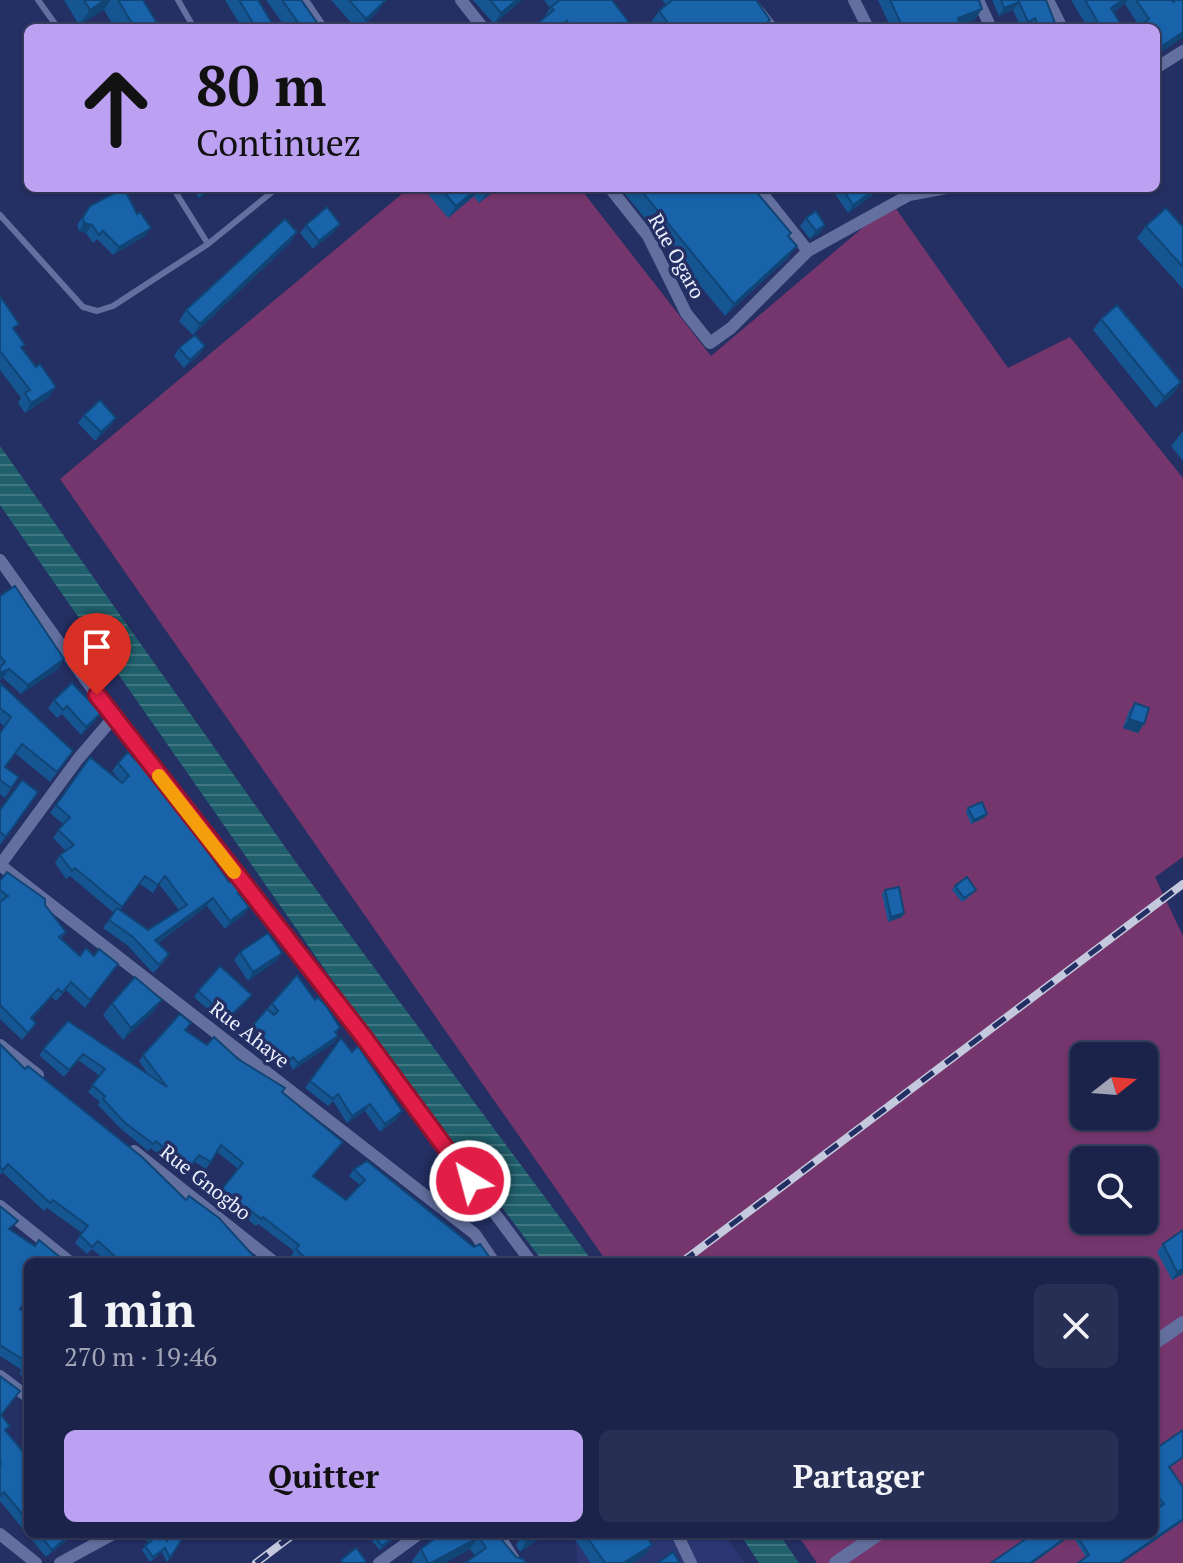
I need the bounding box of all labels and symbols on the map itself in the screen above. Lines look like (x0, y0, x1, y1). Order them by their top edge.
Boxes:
street label: Rue Ogaro (643, 209, 711, 303)
pin (63, 613, 131, 695)
street label: Rue Ahaye (205, 994, 295, 1074)
north arrow (1070, 1042, 1158, 1130)
street label: Rue Gnogbo (155, 1138, 257, 1226)
position arrow (428, 1139, 512, 1223)

